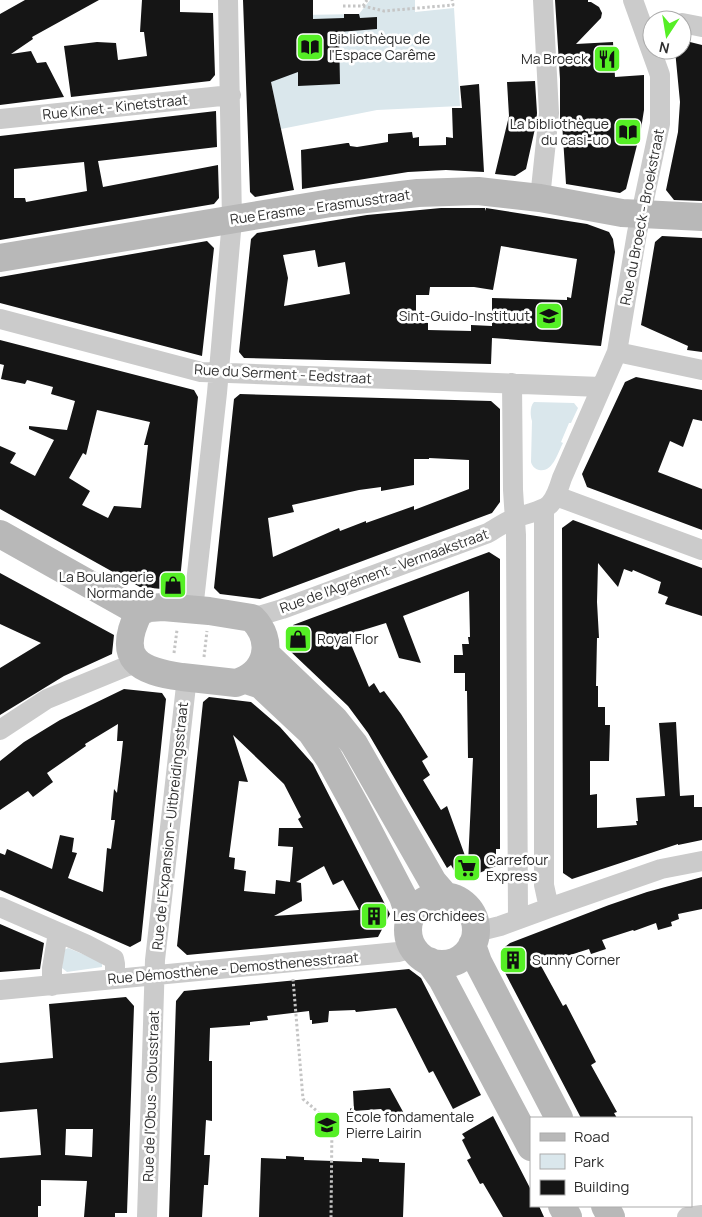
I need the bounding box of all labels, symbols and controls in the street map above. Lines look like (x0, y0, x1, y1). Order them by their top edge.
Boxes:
north arrow (642, 10, 692, 60)
place label: Bibliothèque de l'Espace Carême (329, 29, 436, 64)
library icon: Bibliothèque de l'Espace Carême (295, 32, 325, 62)
text: N (657, 38, 671, 59)
restaurant icon: Ma Broeck (592, 44, 622, 74)
place label: Ma Broeck (521, 49, 589, 68)
street label: Rue Kinet - Kinetstraat (41, 89, 189, 124)
place label: La bibliothèque du casi-uo (510, 114, 609, 149)
library icon: La bibliothèque du casi-uo (613, 117, 643, 147)
street label: Rue du Broeck - Broekstraat (615, 127, 668, 307)
street label: Rue Erasme - Erasmusstraat (229, 184, 412, 229)
school or university icon: Sint-Guido-Instituut (534, 301, 564, 331)
place label: Sint-Guido-Instituut (399, 306, 530, 325)
street label: Rue du Serment - Eedstraat (194, 359, 373, 388)
street label: Rue de l'Agrément - Vermaakstraat (277, 524, 491, 617)
place label: La Boulangerie Normande (59, 567, 154, 602)
shop icon: La Boulangerie Normande (158, 570, 188, 600)
shop icon: Royal Flor (283, 624, 313, 654)
place label: Royal Flor (317, 629, 378, 648)
street label: Rue de l'Expansion - Uitbreidingsstraat (147, 701, 192, 951)
place label: Carrefour Express (486, 850, 548, 885)
supermarket icon: Carrefour Express (452, 853, 482, 883)
building icon: Les Orchidees (359, 901, 389, 931)
place label: Les Orchidees (393, 906, 485, 925)
building icon: Sunny Corner (498, 945, 528, 975)
street label: Rue Démosthène - Demosthenesstraat (107, 947, 360, 988)
place label: Sunny Corner (532, 950, 620, 969)
street label: Rue de l'Obus - Obusstraat (138, 1009, 163, 1182)
place label: École fondamentale Pierre Lairin (346, 1107, 474, 1142)
school or university icon: École fondamentale Pierre Lairin (312, 1110, 342, 1140)
legend (530, 1117, 692, 1207)
text: Road (574, 1126, 610, 1147)
text: Park (574, 1151, 604, 1172)
text: Building (574, 1176, 629, 1197)

